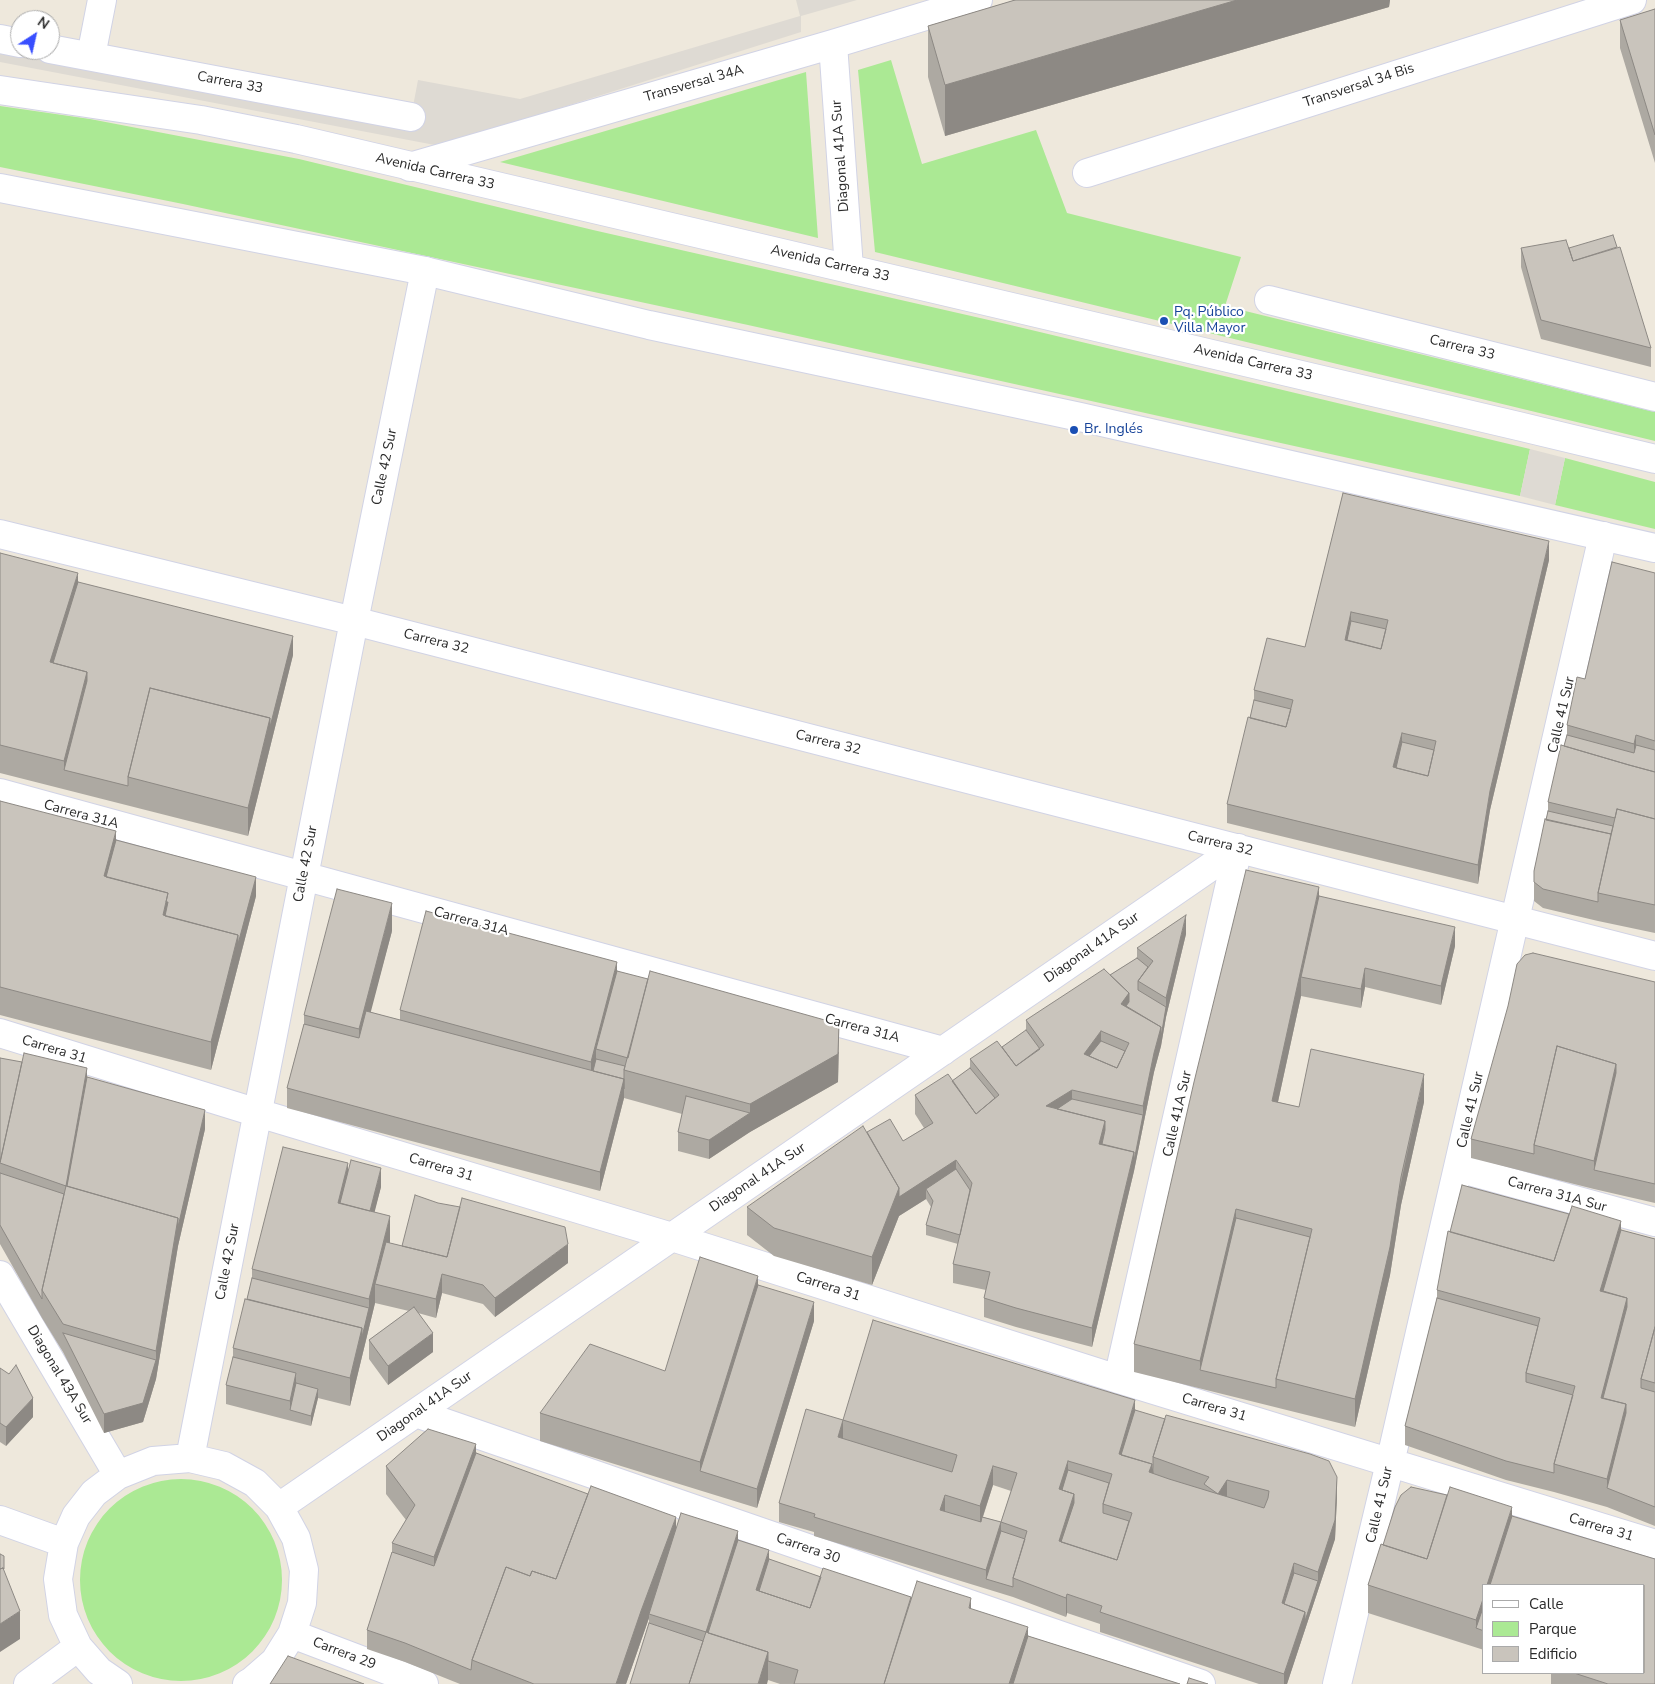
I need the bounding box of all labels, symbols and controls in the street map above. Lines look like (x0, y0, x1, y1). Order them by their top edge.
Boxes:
north arrow (10, 10, 60, 60)
text: N (34, 12, 53, 34)
street label: Transversal 34 Bis (1301, 60, 1417, 112)
street label: Transversal 34A (642, 62, 746, 106)
street label: Carrera 33 (196, 68, 264, 98)
street label: Diagonal 41A Sur (829, 99, 853, 213)
street label: Avenida Carrera 33 (374, 150, 496, 194)
street label: Avenida Carrera 33 (769, 242, 891, 286)
place label: Pq. Público Villa Mayor (1174, 305, 1245, 338)
marker: Pq. Público Villa Mayor (1158, 315, 1170, 327)
street label: Carrera 33 (1428, 332, 1496, 364)
street label: Avenida Carrera 33 (1192, 341, 1314, 385)
place label: Br. Inglés (1084, 422, 1143, 438)
marker: Br. Inglés (1068, 424, 1080, 436)
street label: Calle 42 Sur (369, 427, 401, 507)
street label: Carrera 32 (402, 626, 470, 658)
street label: Calle 41 Sur (1545, 675, 1579, 755)
street label: Carrera 32 (794, 727, 862, 759)
street label: Carrera 31A (42, 797, 120, 833)
street label: Calle 42 Sur (290, 824, 322, 904)
street label: Carrera 32 (1186, 828, 1254, 860)
street label: Carrera 31A (432, 904, 510, 940)
street label: Diagonal 41A Sur (1041, 909, 1143, 987)
street label: Carrera 31A (823, 1011, 901, 1047)
street label: Carrera 31 (20, 1032, 88, 1068)
street label: Calle 41A Sur (1160, 1069, 1196, 1159)
street label: Calle 41 Sur (1454, 1070, 1488, 1150)
street label: Diagonal 41A Sur (707, 1140, 809, 1216)
street label: Carrera 31 (407, 1150, 475, 1186)
street label: Carrera 31A Sur (1506, 1174, 1608, 1216)
street label: Calle 42 Sur (212, 1222, 244, 1302)
street label: Carrera 31 (794, 1269, 862, 1305)
street label: Diagonal 43A Sur (23, 1323, 95, 1427)
street label: Diagonal 41A Sur (374, 1368, 476, 1446)
street label: Carrera 31 (1180, 1390, 1248, 1426)
street label: Calle 41 Sur (1363, 1465, 1397, 1545)
street label: Carrera 31 (1567, 1510, 1635, 1546)
street label: Carrera 30 (774, 1530, 842, 1568)
legend (1482, 1584, 1645, 1674)
text: Calle (1529, 1594, 1564, 1614)
text: Parque (1529, 1619, 1577, 1639)
street label: Carrera 29 (310, 1634, 378, 1674)
text: Edificio (1529, 1644, 1577, 1664)

